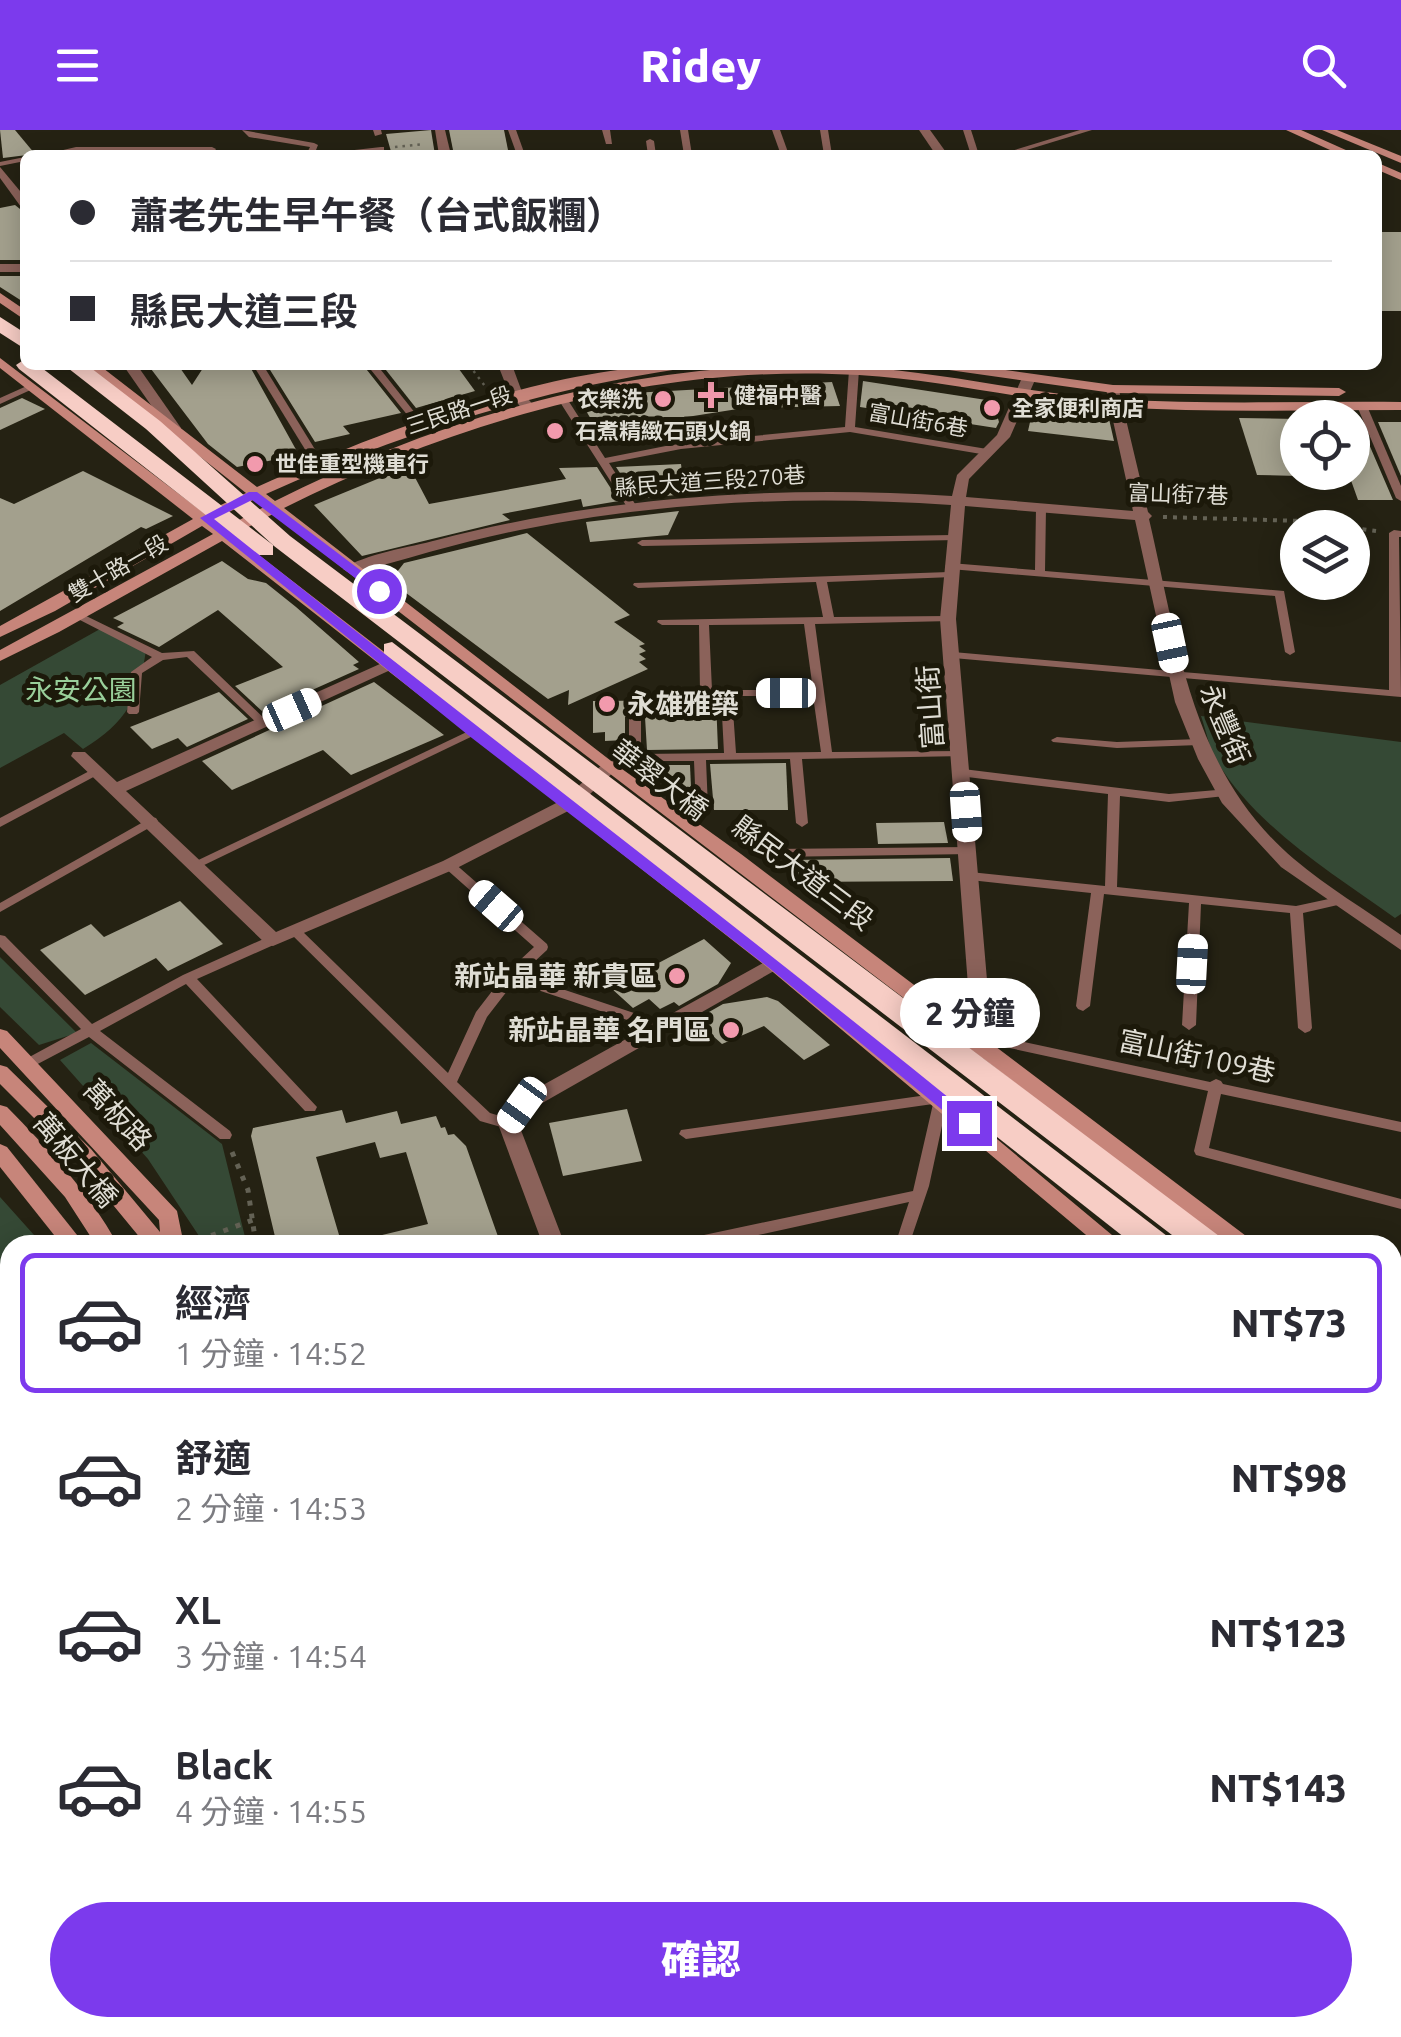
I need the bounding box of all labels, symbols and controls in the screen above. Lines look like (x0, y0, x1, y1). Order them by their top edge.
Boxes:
icon: menu (50, 38, 105, 93)
icon: search (1296, 38, 1351, 93)
text: Ridey (640, 40, 761, 91)
text: 蕭老先生早午餐（台式飯糰） (130, 194, 624, 236)
text: 縣民大道三段 (130, 290, 358, 332)
street label: 三民路一段 (403, 381, 515, 438)
marker: 健福中醫 (698, 382, 724, 408)
place label: 健福中醫 (734, 382, 822, 407)
place label: 衣樂洗 (577, 386, 643, 411)
marker: 衣樂洗 (652, 388, 674, 410)
place label: 全家便利商店 (1012, 395, 1144, 420)
marker: 全家便利商店 (981, 397, 1003, 419)
street label: 富山街6巷 (866, 398, 970, 441)
map controls (1280, 400, 1370, 600)
button: locate (1280, 400, 1370, 490)
place label: 石煮精緻石頭火鍋 (575, 418, 751, 443)
marker: 石煮精緻石頭火鍋 (544, 420, 566, 442)
place label: 世佳重型機車行 (275, 451, 429, 476)
marker: 世佳重型機車行 (244, 453, 266, 475)
street label: 縣民大道三段270巷 (614, 461, 806, 500)
street label: 富山街7巷 (1127, 479, 1229, 508)
button: layers (1280, 510, 1370, 600)
street label: 雙十路一段 (64, 529, 172, 606)
route start (357, 569, 402, 614)
car (1149, 611, 1191, 675)
street label: 富山街 (911, 664, 948, 750)
park label: 永安公園 (25, 674, 137, 705)
car (756, 678, 816, 708)
street label: 永豐街 (1195, 679, 1256, 769)
car (258, 684, 326, 736)
place label: 永雄雅築 (627, 688, 739, 719)
marker: 永雄雅築 (596, 693, 618, 715)
street label: 華翠大橋 (606, 734, 714, 826)
car (949, 781, 983, 843)
street label: 縣民大道三段 (727, 810, 880, 936)
car (464, 875, 528, 937)
car (1175, 933, 1209, 995)
place label: 新站晶華 新貴區 (454, 960, 657, 991)
marker: 新站晶華 新貴區 (666, 965, 688, 987)
callout: 2 分鐘 (899, 978, 1039, 1048)
text: 2 分鐘 (925, 995, 1015, 1031)
place label: 新站晶華 名門區 (508, 1014, 711, 1045)
marker: 新站晶華 名門區 (720, 1019, 742, 1041)
street label: 富山街109巷 (1116, 1024, 1278, 1087)
car (492, 1072, 552, 1138)
street label: 萬板路 (78, 1073, 158, 1156)
route end (947, 1101, 992, 1146)
street label: 萬板大橋 (29, 1107, 124, 1213)
icon: car (55, 1278, 145, 1368)
text: 經濟 (175, 1282, 251, 1324)
text: NT$73 (1231, 1302, 1347, 1344)
text: 1 分鐘 · 14:52 (175, 1335, 367, 1371)
icon: car (55, 1433, 145, 1523)
text: 舒適 (175, 1437, 251, 1479)
text: NT$98 (1231, 1457, 1347, 1499)
text: 2 分鐘 · 14:53 (175, 1490, 367, 1526)
icon: car (55, 1588, 145, 1678)
text: XL (175, 1589, 221, 1631)
text: NT$123 (1209, 1612, 1347, 1654)
text: 3 分鐘 · 14:54 (175, 1638, 367, 1674)
icon: car (55, 1743, 145, 1833)
text: Black (175, 1744, 273, 1786)
text: NT$143 (1209, 1767, 1347, 1809)
text: 4 分鐘 · 14:55 (175, 1793, 367, 1829)
button: 確認 (50, 1902, 1352, 2017)

